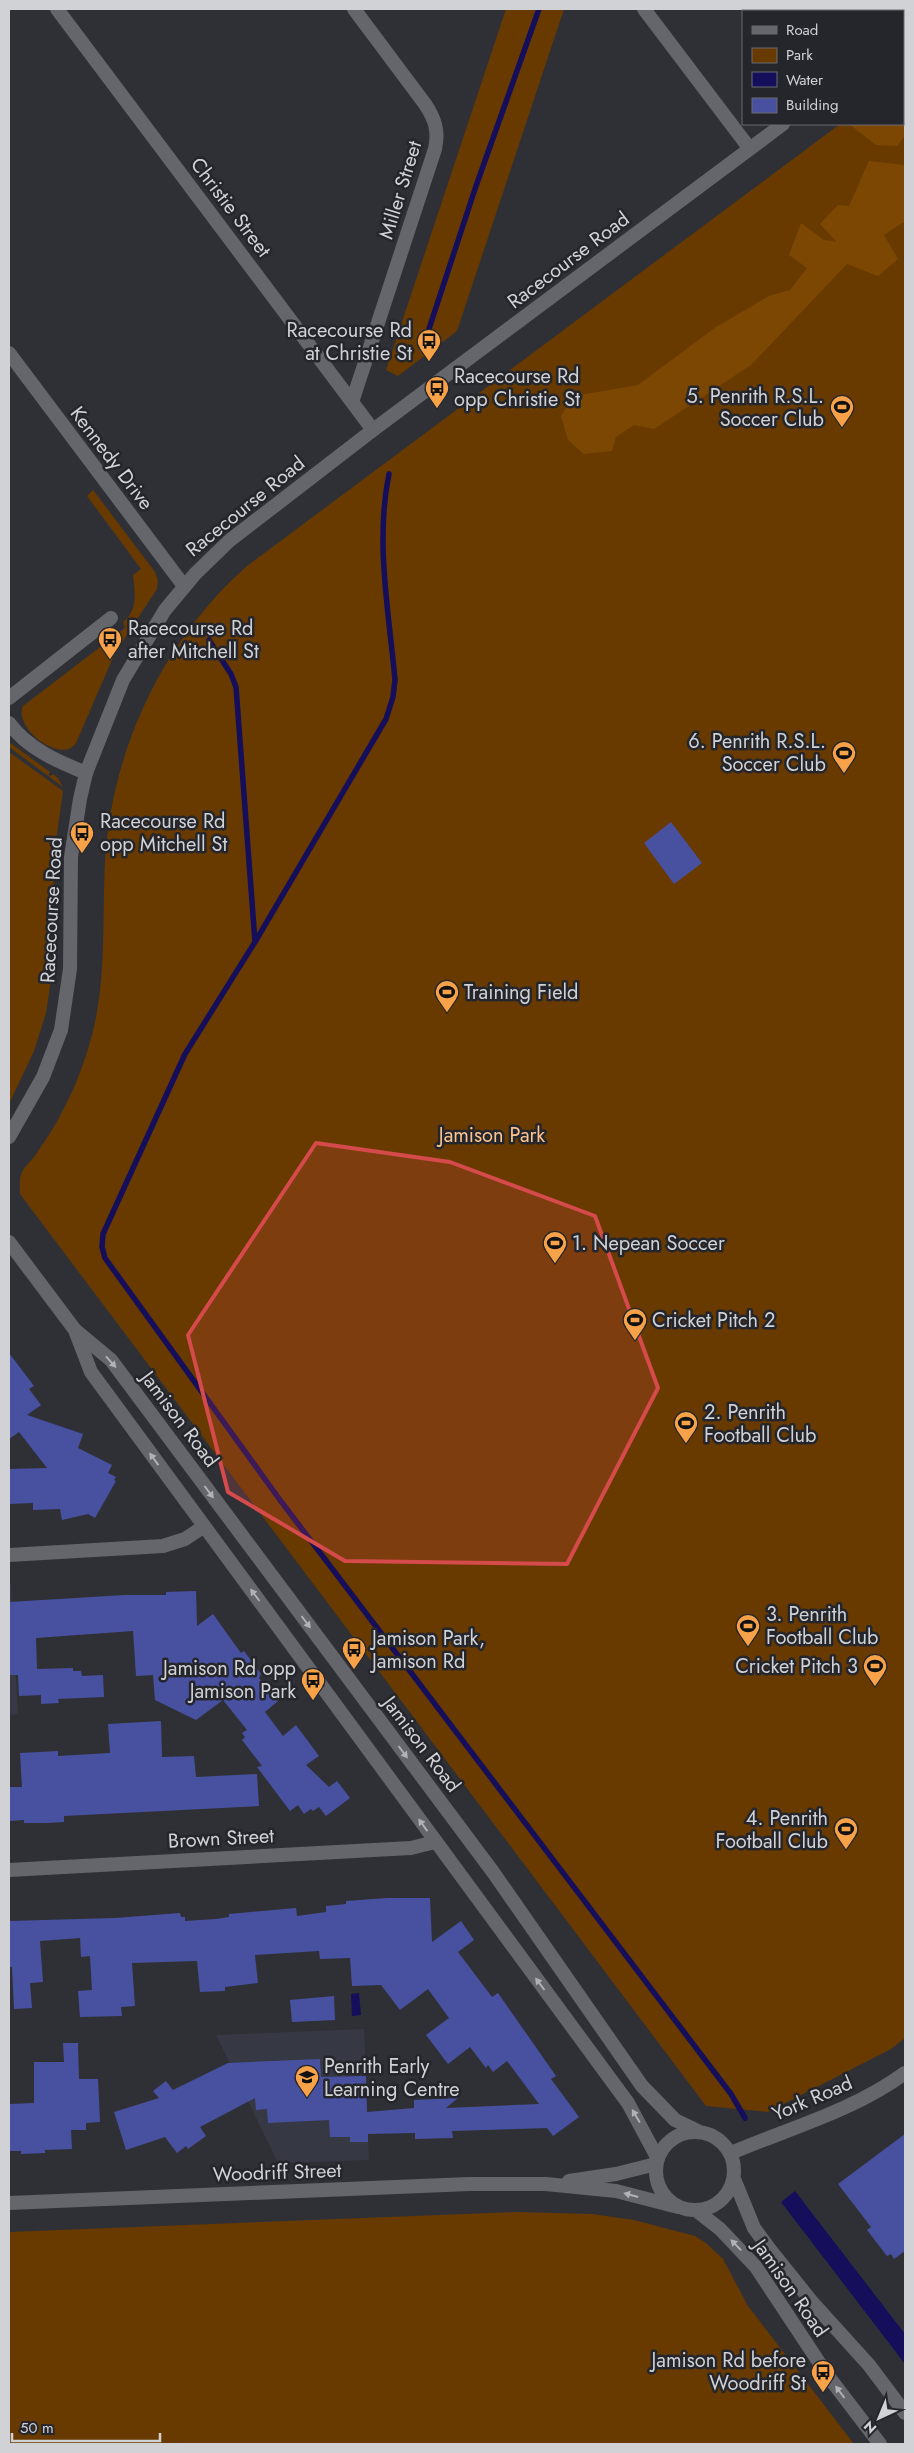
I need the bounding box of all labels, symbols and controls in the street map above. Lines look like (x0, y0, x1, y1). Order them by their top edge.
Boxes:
legend (742, 10, 904, 125)
text: Road (786, 19, 818, 41)
text: Park (786, 44, 813, 66)
text: Water (786, 69, 824, 91)
text: Building (786, 94, 838, 116)
street label: Miller Street (372, 137, 429, 243)
street label: Christie Street (183, 151, 278, 263)
street label: Racecourse Road (501, 205, 635, 316)
place label: Racecourse Rd at Christie St (287, 316, 412, 368)
bus stop icon: Racecourse Rd at Christie St (416, 328, 442, 362)
place label: Racecourse Rd opp Christie St (454, 362, 580, 414)
bus stop icon: Racecourse Rd opp Christie St (424, 375, 450, 409)
place label: 5. Penrith R.S.L. Soccer Club (686, 382, 824, 434)
sports icon: 5. Penrith R.S.L. Soccer Club (829, 394, 855, 428)
street label: Kennedy Drive (63, 400, 160, 516)
street label: Racecourse Road (179, 449, 311, 564)
place label: Racecourse Rd after Mitchell St (128, 614, 259, 666)
bus stop icon: Racecourse Rd after Mitchell St (97, 626, 123, 660)
place label: 6. Penrith R.S.L. Soccer Club (688, 727, 826, 779)
sports icon: 6. Penrith R.S.L. Soccer Club (831, 740, 857, 774)
place label: Racecourse Rd opp Mitchell St (100, 807, 227, 859)
bus stop icon: Racecourse Rd opp Mitchell St (69, 820, 95, 854)
street label: Racecourse Road (33, 836, 70, 984)
place label: Training Field (464, 978, 578, 1007)
sports icon: Training Field (434, 979, 460, 1013)
park label: Jamison Park (436, 1121, 545, 1150)
place label: 1. Nepean Soccer (572, 1229, 725, 1258)
sports icon: 1. Nepean Soccer (542, 1230, 568, 1264)
place label: Cricket Pitch 2 (652, 1306, 775, 1335)
sports icon: Cricket Pitch 2 (622, 1307, 648, 1341)
one-way arrow (105, 1355, 117, 1367)
street label: Jamison Road (132, 1363, 225, 1473)
place label: 2. Penrith Football Club (704, 1398, 816, 1450)
sports icon: 2. Penrith Football Club (673, 1410, 699, 1444)
one-way arrow (149, 1452, 159, 1466)
one-way arrow (204, 1485, 214, 1499)
one-way arrow (249, 1589, 260, 1602)
place label: 3. Penrith Football Club (766, 1600, 878, 1652)
sports icon: 3. Penrith Football Club (735, 1613, 761, 1647)
one-way arrow (301, 1615, 311, 1629)
place label: Jamison Park, Jamison Rd (369, 1624, 485, 1676)
bus stop icon: Jamison Park, Jamison Rd (341, 1636, 367, 1670)
place label: Cricket Pitch 3 (735, 1652, 858, 1681)
sports icon: Cricket Pitch 3 (862, 1653, 888, 1687)
place label: Jamison Rd opp Jamison Park (160, 1654, 296, 1706)
bus stop icon: Jamison Rd opp Jamison Park (300, 1667, 326, 1701)
street label: Jamison Road (374, 1688, 467, 1798)
one-way arrow (398, 1745, 408, 1759)
place label: 4. Penrith Football Club (716, 1804, 828, 1856)
sports icon: 4. Penrith Football Club (833, 1816, 859, 1850)
one-way arrow (418, 1818, 428, 1832)
street label: Brown Street (167, 1821, 275, 1856)
one-way arrow (535, 1977, 545, 1991)
place label: Penrith Early Learning Centre (324, 2052, 460, 2104)
school or university icon: Penrith Early Learning Centre (294, 2064, 320, 2098)
street label: York Road (767, 2069, 857, 2128)
one-way arrow (631, 2109, 640, 2122)
street label: Woodriff Street (212, 2156, 342, 2189)
one-way arrow (624, 2191, 639, 2199)
street label: Jamison Road (744, 2231, 835, 2343)
one-way arrow (730, 2239, 742, 2251)
place label: Jamison Rd before Woodriff St (649, 2346, 806, 2398)
bus stop icon: Jamison Rd before Woodriff St (810, 2359, 836, 2393)
one-way arrow (835, 2385, 845, 2399)
north arrow (854, 2393, 904, 2443)
scale bar (12, 2410, 160, 2442)
text: N (859, 2416, 881, 2438)
text: 50 m (20, 2417, 54, 2439)

